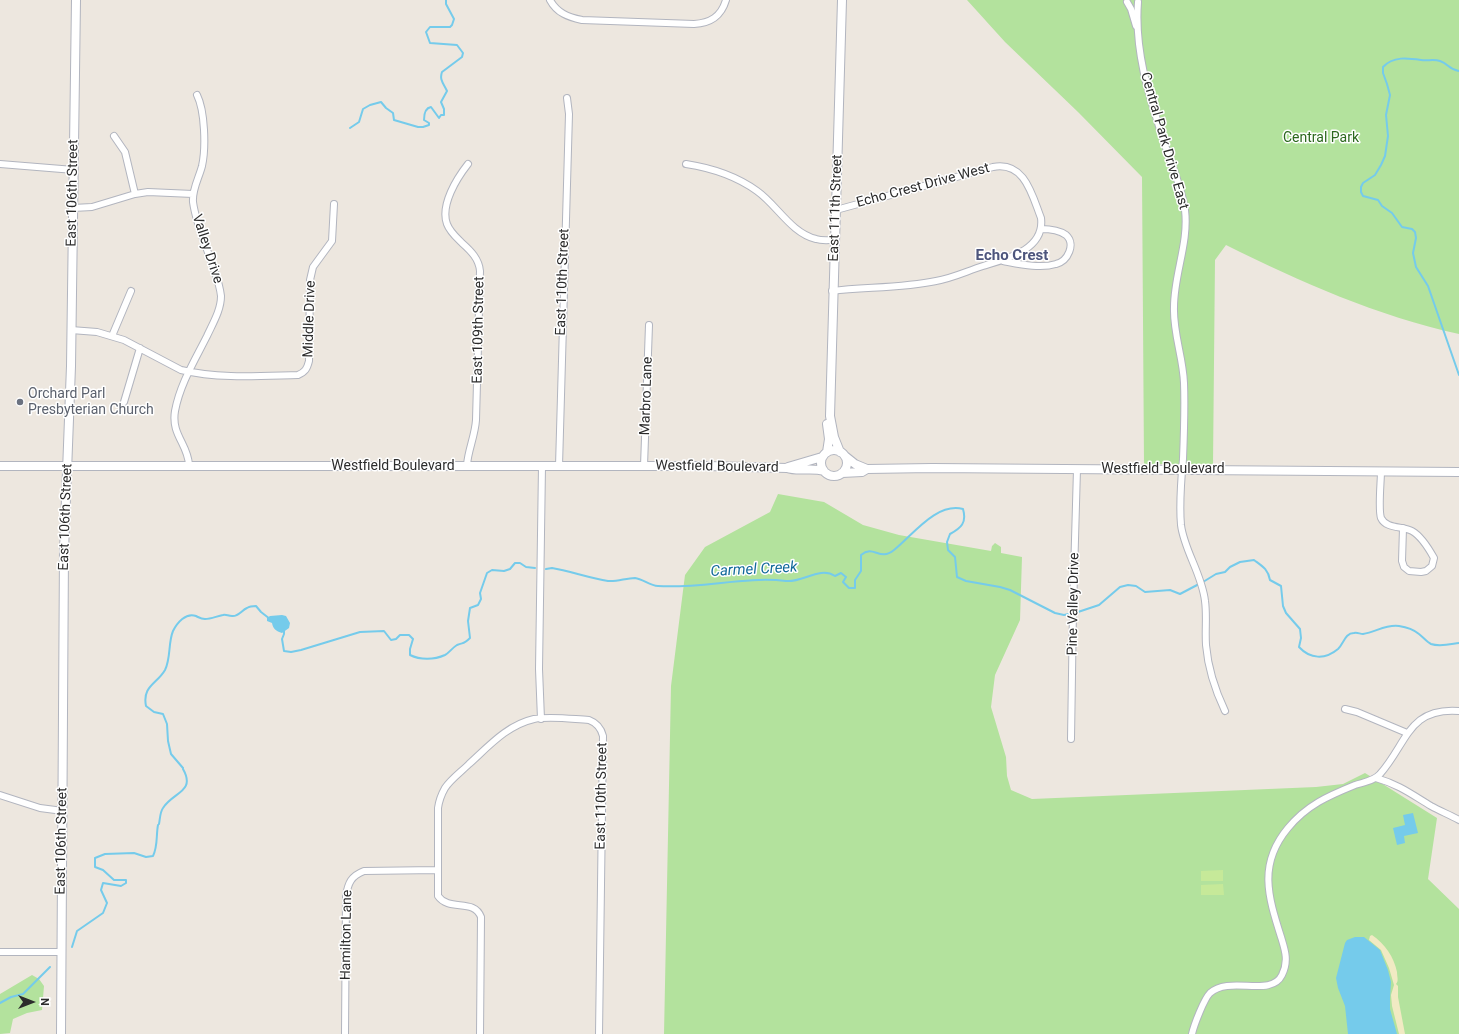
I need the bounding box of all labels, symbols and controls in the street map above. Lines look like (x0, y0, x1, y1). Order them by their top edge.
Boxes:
street label: Central Park Drive East (1136, 71, 1192, 211)
park label: Central Park (1283, 130, 1359, 146)
street label: East 106th Street (64, 139, 82, 247)
street label: East 111th Street (826, 154, 846, 262)
street label: Echo Crest Drive West (855, 160, 991, 212)
street label: Valley Drive (188, 212, 226, 286)
street label: East 110th Street (553, 228, 573, 336)
district label: Echo Crest (976, 247, 1048, 265)
street label: East 109th Street (470, 276, 488, 384)
street label: Middle Drive (300, 280, 320, 358)
street label: Marbro Lane (637, 356, 657, 436)
place label: Orchard Parl Presbyterian Church (28, 386, 154, 418)
marker: Orchard Parl Presbyterian Church (15, 397, 25, 407)
street label: Westfield Boulevard (331, 458, 455, 474)
street label: Westfield Boulevard (655, 458, 779, 476)
street label: Westfield Boulevard (1101, 461, 1225, 477)
street label: East 106th Street (56, 463, 76, 571)
street label: Pine Valley Drive (1065, 552, 1083, 656)
water label: Carmel Creek (710, 559, 798, 581)
street label: East 110th Street (593, 742, 611, 850)
street label: East 106th Street (53, 787, 71, 895)
street label: Hamilton Lane (338, 890, 356, 980)
north arrow (12, 982, 52, 1022)
text: N (38, 998, 51, 1006)

